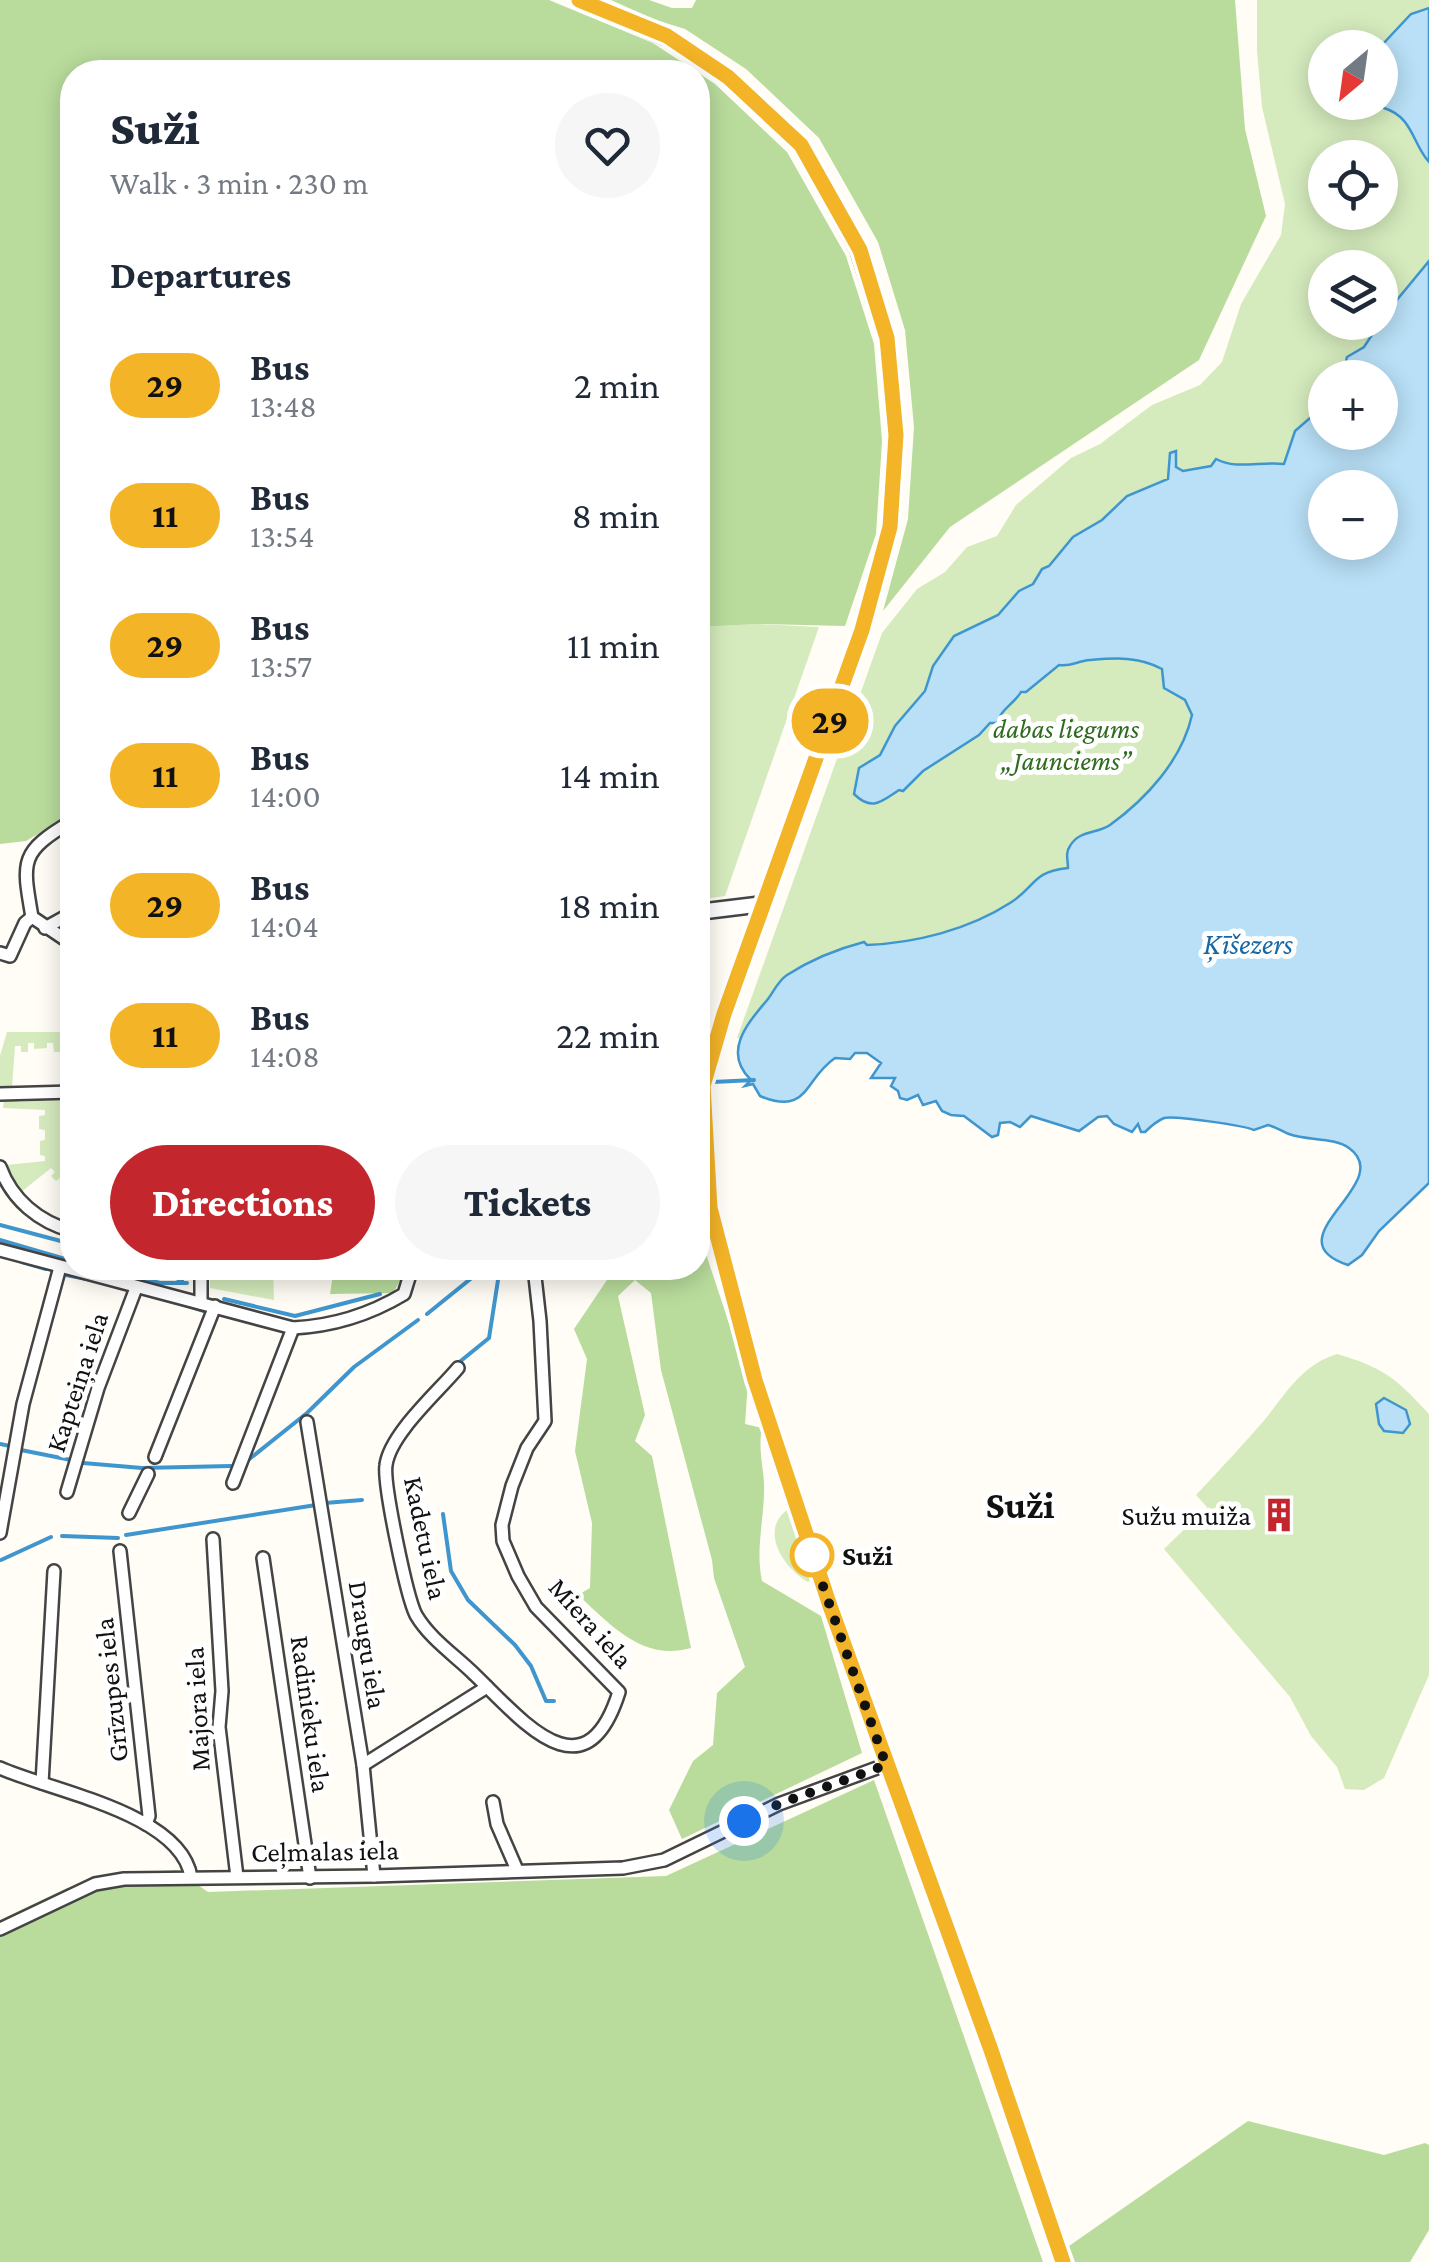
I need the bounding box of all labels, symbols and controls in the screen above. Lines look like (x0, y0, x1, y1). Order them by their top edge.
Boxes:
north arrow (1308, 30, 1398, 120)
map controls (1308, 30, 1398, 560)
button: heart (555, 93, 660, 198)
text: Suži (110, 101, 200, 154)
button: locate (1308, 140, 1398, 230)
text: Walk · 3 min · 230 m (110, 165, 369, 201)
button: layers (1308, 250, 1398, 340)
text: Departures (110, 254, 291, 296)
text: Bus (250, 346, 309, 388)
button: + (1308, 360, 1398, 450)
text: 2 min (574, 364, 660, 406)
text: 29 (147, 366, 183, 405)
text: 13:48 (250, 388, 317, 424)
button: − (1308, 470, 1398, 560)
text: Bus (250, 476, 309, 518)
text: 8 min (572, 494, 660, 536)
text: 11 (152, 496, 178, 535)
text: 13:54 (250, 518, 315, 554)
text: Bus (250, 606, 309, 648)
text: 11 min (567, 624, 660, 666)
text: 29 (147, 626, 183, 665)
text: 13:57 (250, 648, 312, 684)
line badge: 29 (785, 688, 875, 754)
text: 29 (812, 702, 848, 741)
park label: dabas liegums „Jaunciems” (993, 713, 1140, 776)
text: Bus (250, 736, 309, 778)
text: 14 min (560, 754, 660, 796)
text: 11 (152, 756, 178, 795)
text: 14:00 (250, 778, 320, 814)
text: Bus (250, 866, 309, 908)
text: 18 min (559, 884, 660, 926)
text: 29 (147, 886, 183, 925)
text: 14:04 (250, 908, 319, 944)
water label: Ķīšezers (1203, 927, 1294, 963)
text: Bus (250, 996, 309, 1038)
text: 22 min (556, 1014, 660, 1056)
text: 11 (152, 1016, 178, 1055)
text: 14:08 (250, 1038, 320, 1074)
button: Directions (110, 1145, 375, 1260)
button: Tickets (395, 1145, 660, 1260)
street label: Kapteiņa iela (40, 1308, 116, 1457)
street label: Kadetu iela (398, 1474, 454, 1602)
district label: Suži (986, 1484, 1055, 1526)
building icon: Sužu muiža (1260, 1496, 1298, 1534)
place label: Sužu muiža (1122, 1500, 1251, 1531)
marker: Suži (791, 1534, 833, 1576)
place label: Suži (842, 1540, 893, 1571)
street label: Miera iela (543, 1572, 639, 1674)
street label: Draugu iela (343, 1579, 393, 1711)
street label: Grīzupes iela (88, 1616, 134, 1764)
street label: Radinieku iela (285, 1633, 337, 1795)
street label: Majora iela (178, 1646, 216, 1772)
your location (719, 1796, 769, 1846)
street label: Ceļmalas iela (251, 1834, 399, 1870)

